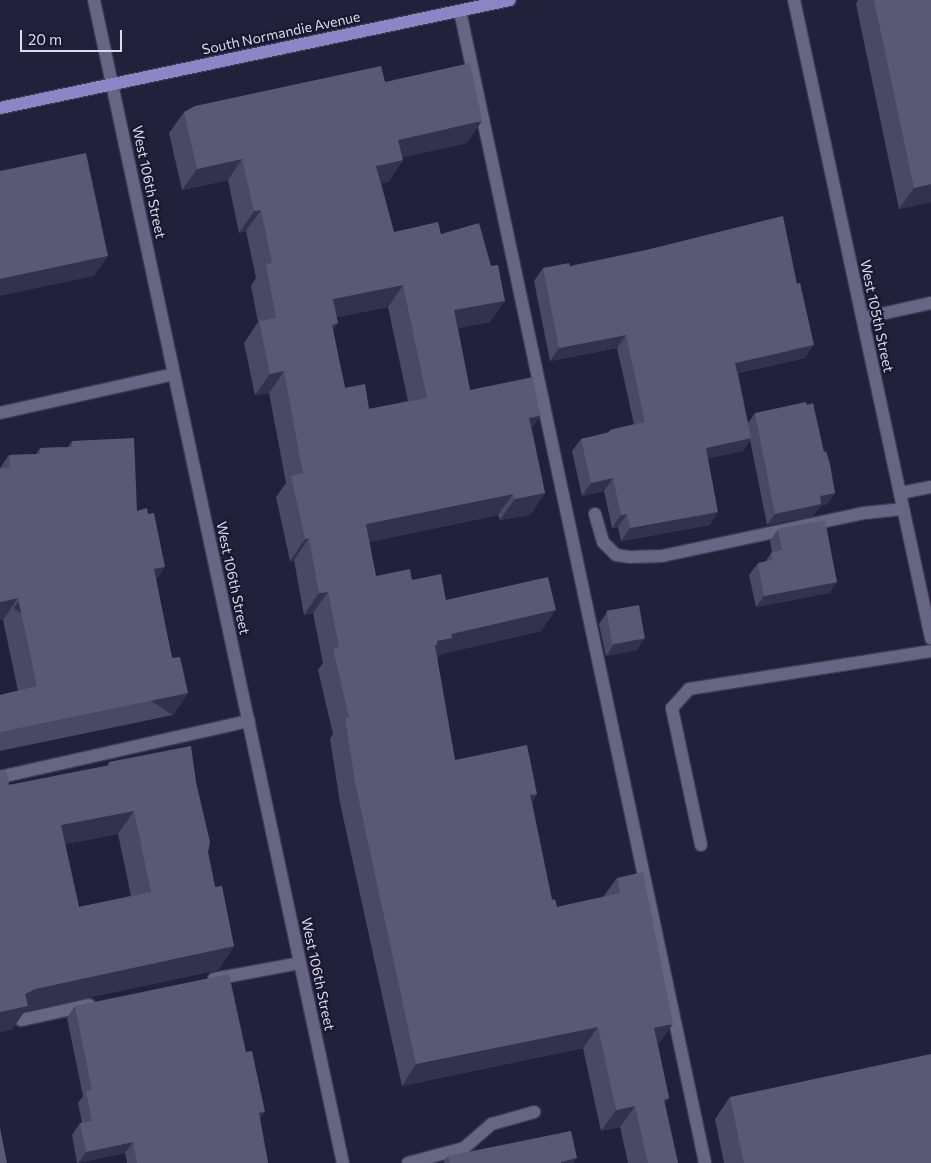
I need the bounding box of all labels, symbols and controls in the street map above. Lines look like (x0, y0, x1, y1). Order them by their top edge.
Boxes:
street label: South Normandie Avenue (200, 8, 362, 58)
scale bar (22, 20, 125, 52)
text: 20 m (28, 30, 62, 48)
street label: West 106th Street (129, 124, 169, 240)
street label: West 105th Street (857, 258, 897, 374)
street label: West 106th Street (213, 520, 253, 636)
street label: West 106th Street (298, 916, 338, 1032)

